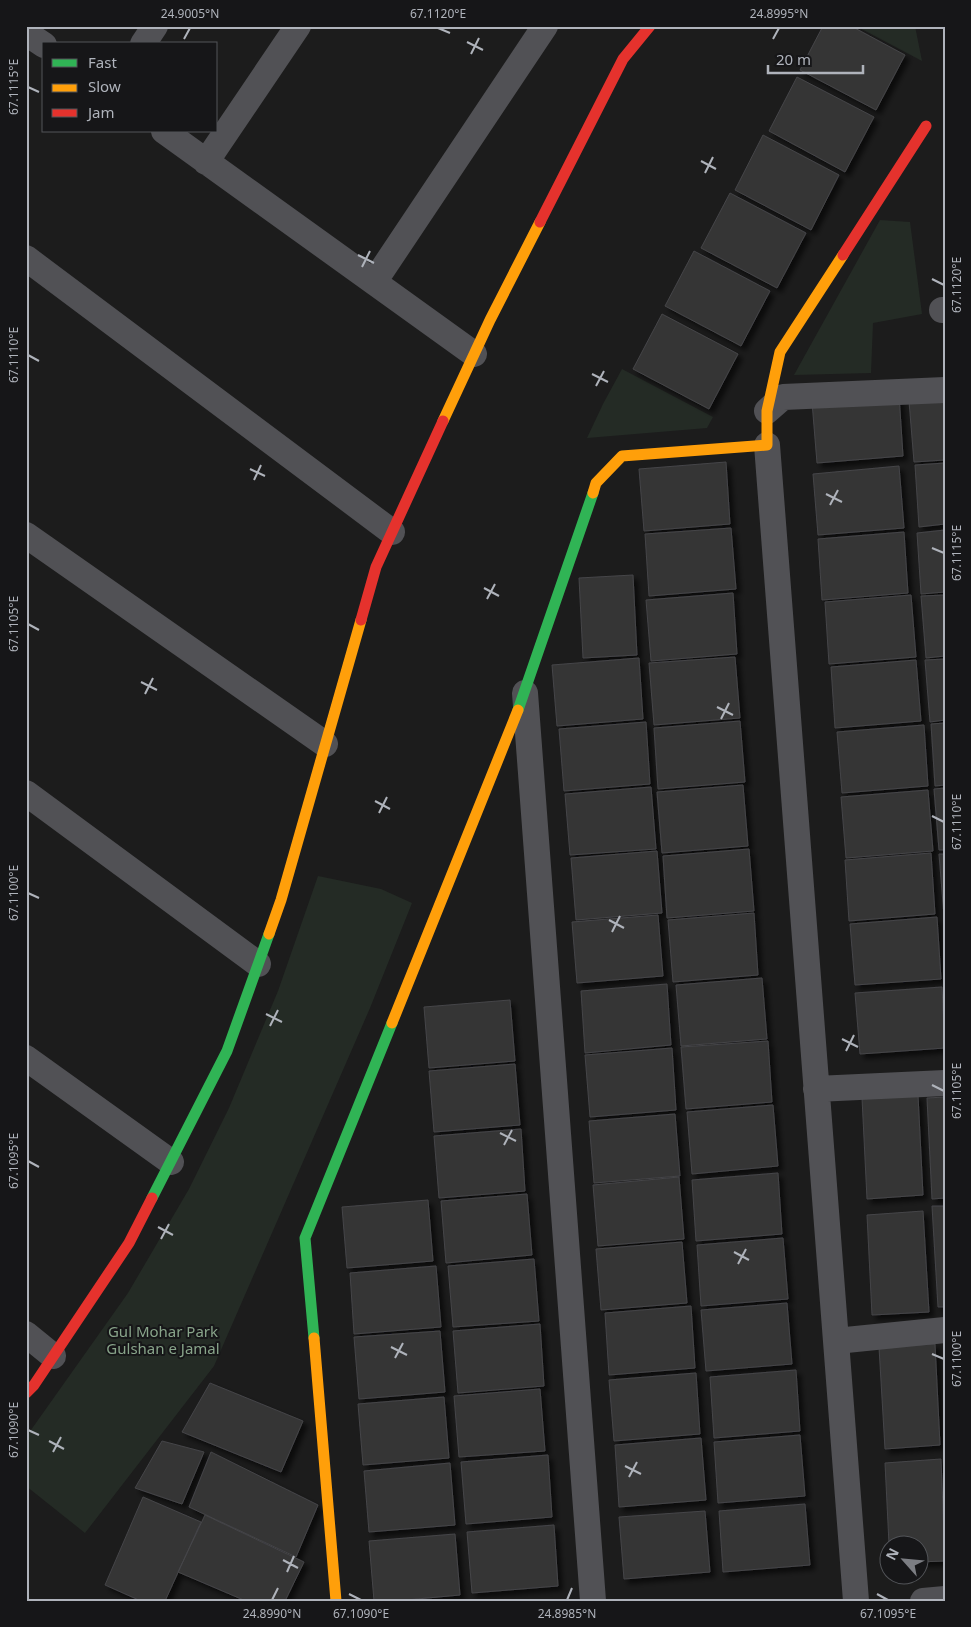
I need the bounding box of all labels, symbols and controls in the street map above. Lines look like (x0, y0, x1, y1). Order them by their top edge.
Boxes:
text: 24.9005°N (161, 5, 219, 22)
text: 67.1120°E (410, 5, 466, 22)
text: 24.8995°N (750, 5, 808, 22)
legend (42, 42, 218, 132)
scale bar (768, 42, 864, 74)
text: 20 m (776, 49, 811, 69)
text: Fast (88, 52, 117, 72)
text: 67.1115°E (5, 59, 22, 115)
text: Slow (88, 76, 121, 96)
text: Jam (86, 102, 115, 122)
text: 67.1120°E (948, 257, 965, 313)
text: 67.1110°E (5, 327, 22, 383)
text: 67.1115°E (948, 525, 965, 581)
text: 67.1105°E (5, 596, 22, 652)
text: 67.1110°E (948, 794, 965, 850)
text: 67.1100°E (5, 865, 22, 921)
text: 67.1105°E (948, 1063, 965, 1119)
text: 67.1095°E (5, 1133, 22, 1189)
park label: Gul Mohar Park Gulshan e Jamal (106, 1321, 220, 1358)
text: 67.1100°E (948, 1331, 965, 1387)
text: 67.1090°E (5, 1402, 22, 1458)
north arrow (878, 1534, 928, 1584)
text: N (881, 1544, 903, 1563)
text: 24.8990°N (243, 1605, 301, 1622)
text: 67.1090°E (333, 1605, 389, 1622)
text: 24.8985°N (538, 1605, 596, 1622)
text: 67.1095°E (860, 1605, 916, 1622)

